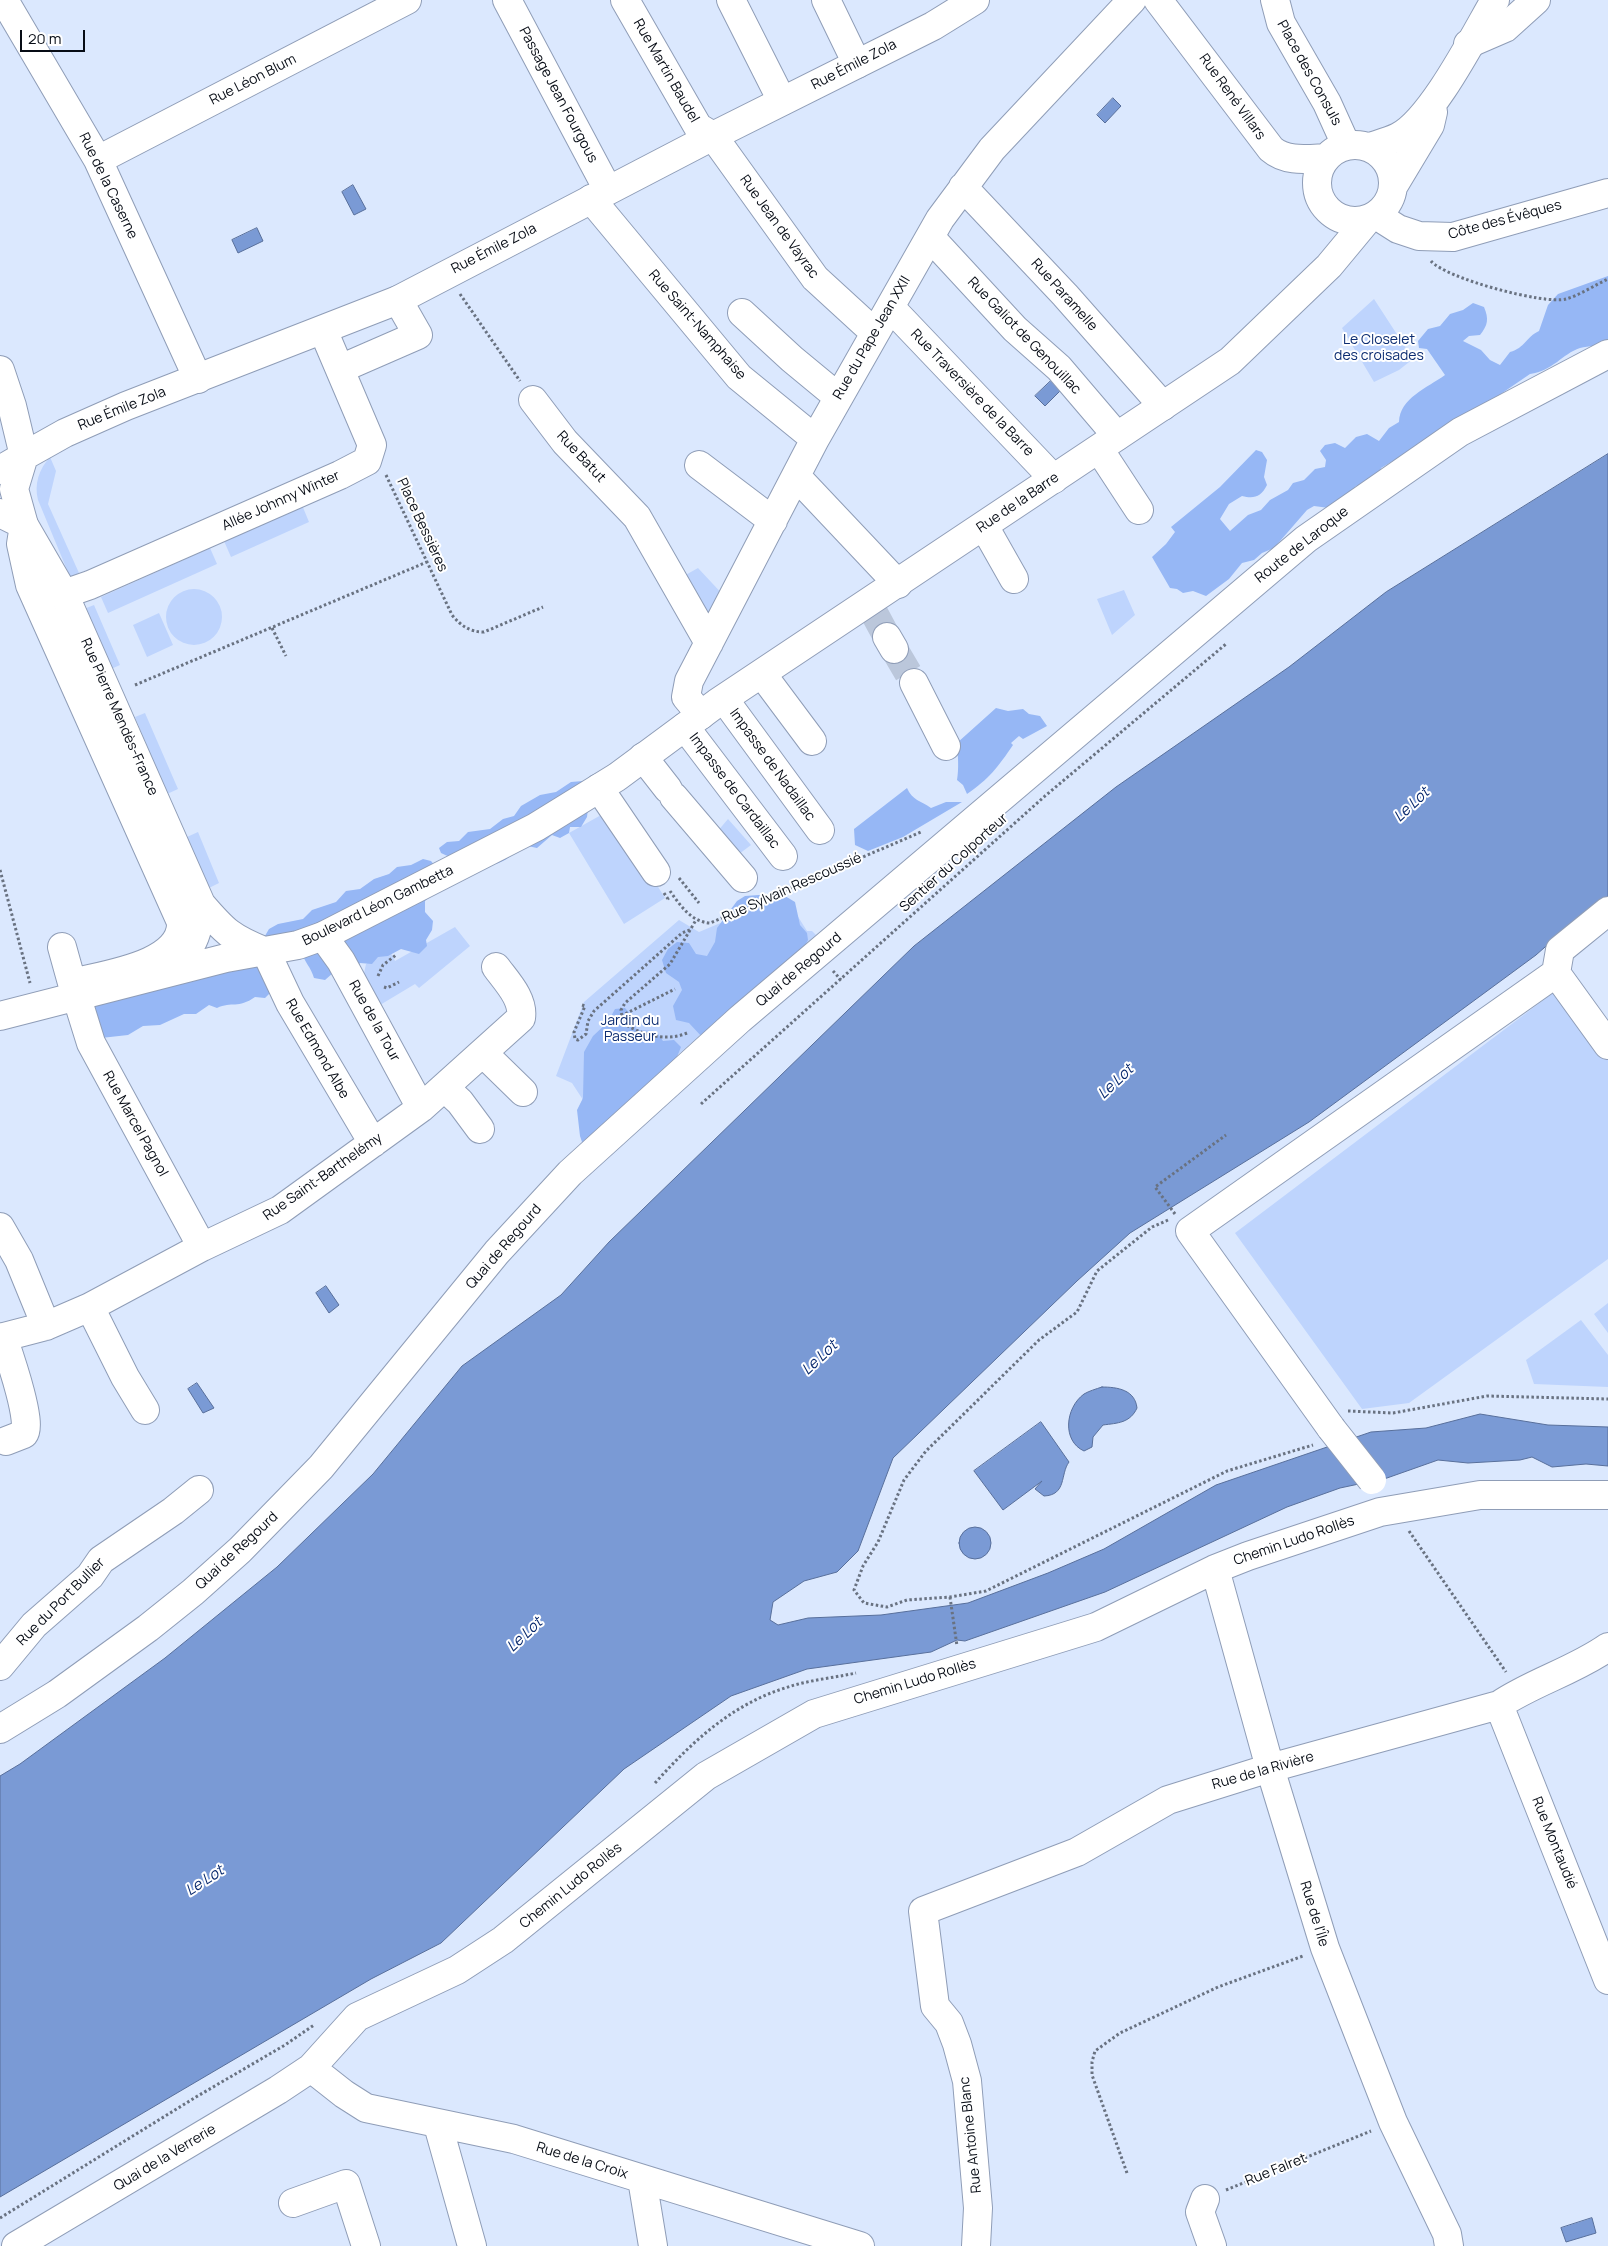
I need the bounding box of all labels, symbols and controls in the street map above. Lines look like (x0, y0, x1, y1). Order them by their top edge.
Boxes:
street label: Rue Martin Baudel (629, 16, 703, 126)
street label: Place des Consuls (1273, 18, 1345, 128)
scale bar (22, 20, 88, 52)
street label: Passage Jean Fourgous (515, 24, 601, 166)
text: 20 m (28, 28, 61, 49)
street label: Rue Émile Zola (809, 36, 899, 94)
street label: Rue Léon Blum (207, 51, 299, 109)
street label: Rue René Villars (1195, 51, 1269, 143)
street label: Rue de la Caserne (75, 130, 141, 242)
street label: Rue Jean de Vayrac (736, 172, 822, 282)
street label: Côte des Évêques (1446, 197, 1564, 243)
street label: Rue Émile Zola (449, 220, 539, 278)
street label: Rue Paramelle (1027, 255, 1101, 335)
street label: Rue Saint-Namphaise (645, 267, 749, 383)
street label: Rue du Pape Jean XXII (830, 273, 914, 403)
street label: Rue Galiot de Genouillac (964, 274, 1084, 398)
street label: Rue Traversière de la Barre (907, 326, 1037, 460)
park label: Le Closelet des croisades (1334, 332, 1424, 364)
street label: Rue Émile Zola (76, 384, 168, 434)
street label: Rue Batut (553, 428, 609, 486)
street label: Allée Johnny Winter (220, 467, 342, 535)
street label: Rue de la Barre (974, 469, 1062, 537)
street label: Place Bessières (393, 476, 451, 574)
street label: Route de Laroque (1252, 503, 1352, 587)
street label: Rue Pierre Mendès-France (77, 636, 161, 798)
street label: Impasse de Nadaillac (726, 705, 818, 825)
street label: Impasse de Cardaillac (685, 730, 783, 852)
water label: Le Lot (1391, 784, 1433, 826)
street label: Sentier du Colporteur (897, 810, 1011, 916)
street label: Rue Sylvain Rescoussié (720, 850, 864, 926)
street label: Boulevard Léon Gambetta (300, 862, 456, 950)
street label: Quai de Regourd (753, 929, 845, 1011)
street label: Rue de la Tour (345, 978, 403, 1064)
street label: Rue Edmond Albe (282, 996, 352, 1102)
park label: Jardin du Passeur (601, 1013, 659, 1046)
water label: Le Lot (1095, 1061, 1137, 1103)
street label: Rue Marcel Pagnol (99, 1068, 171, 1180)
street label: Rue Saint-Barthelémy (260, 1130, 386, 1224)
street label: Quai de Regourd (463, 1201, 545, 1293)
water label: Le Lot (799, 1337, 841, 1379)
street label: Quai de Regourd (192, 1508, 282, 1594)
street label: Chemin Ludo Rollès (1231, 1512, 1357, 1570)
street label: Rue du Port Bullier (13, 1554, 109, 1650)
water label: Le Lot (504, 1614, 546, 1656)
street label: Chemin Ludo Rollès (852, 1655, 978, 1709)
street label: Rue de la Rivière (1210, 1748, 1316, 1794)
street label: Rue Montaudié (1528, 1794, 1580, 1892)
street label: Chemin Ludo Rollès (517, 1840, 625, 1932)
water label: Le Lot (183, 1862, 227, 1900)
street label: Rue de l'Île (1296, 1879, 1332, 1949)
street label: Rue Antoine Blanc (957, 2076, 985, 2194)
street label: Quai de la Verrerie (111, 2121, 219, 2195)
street label: Rue de la Croix (534, 2139, 630, 2183)
street label: Rue Falret (1243, 2150, 1309, 2190)

